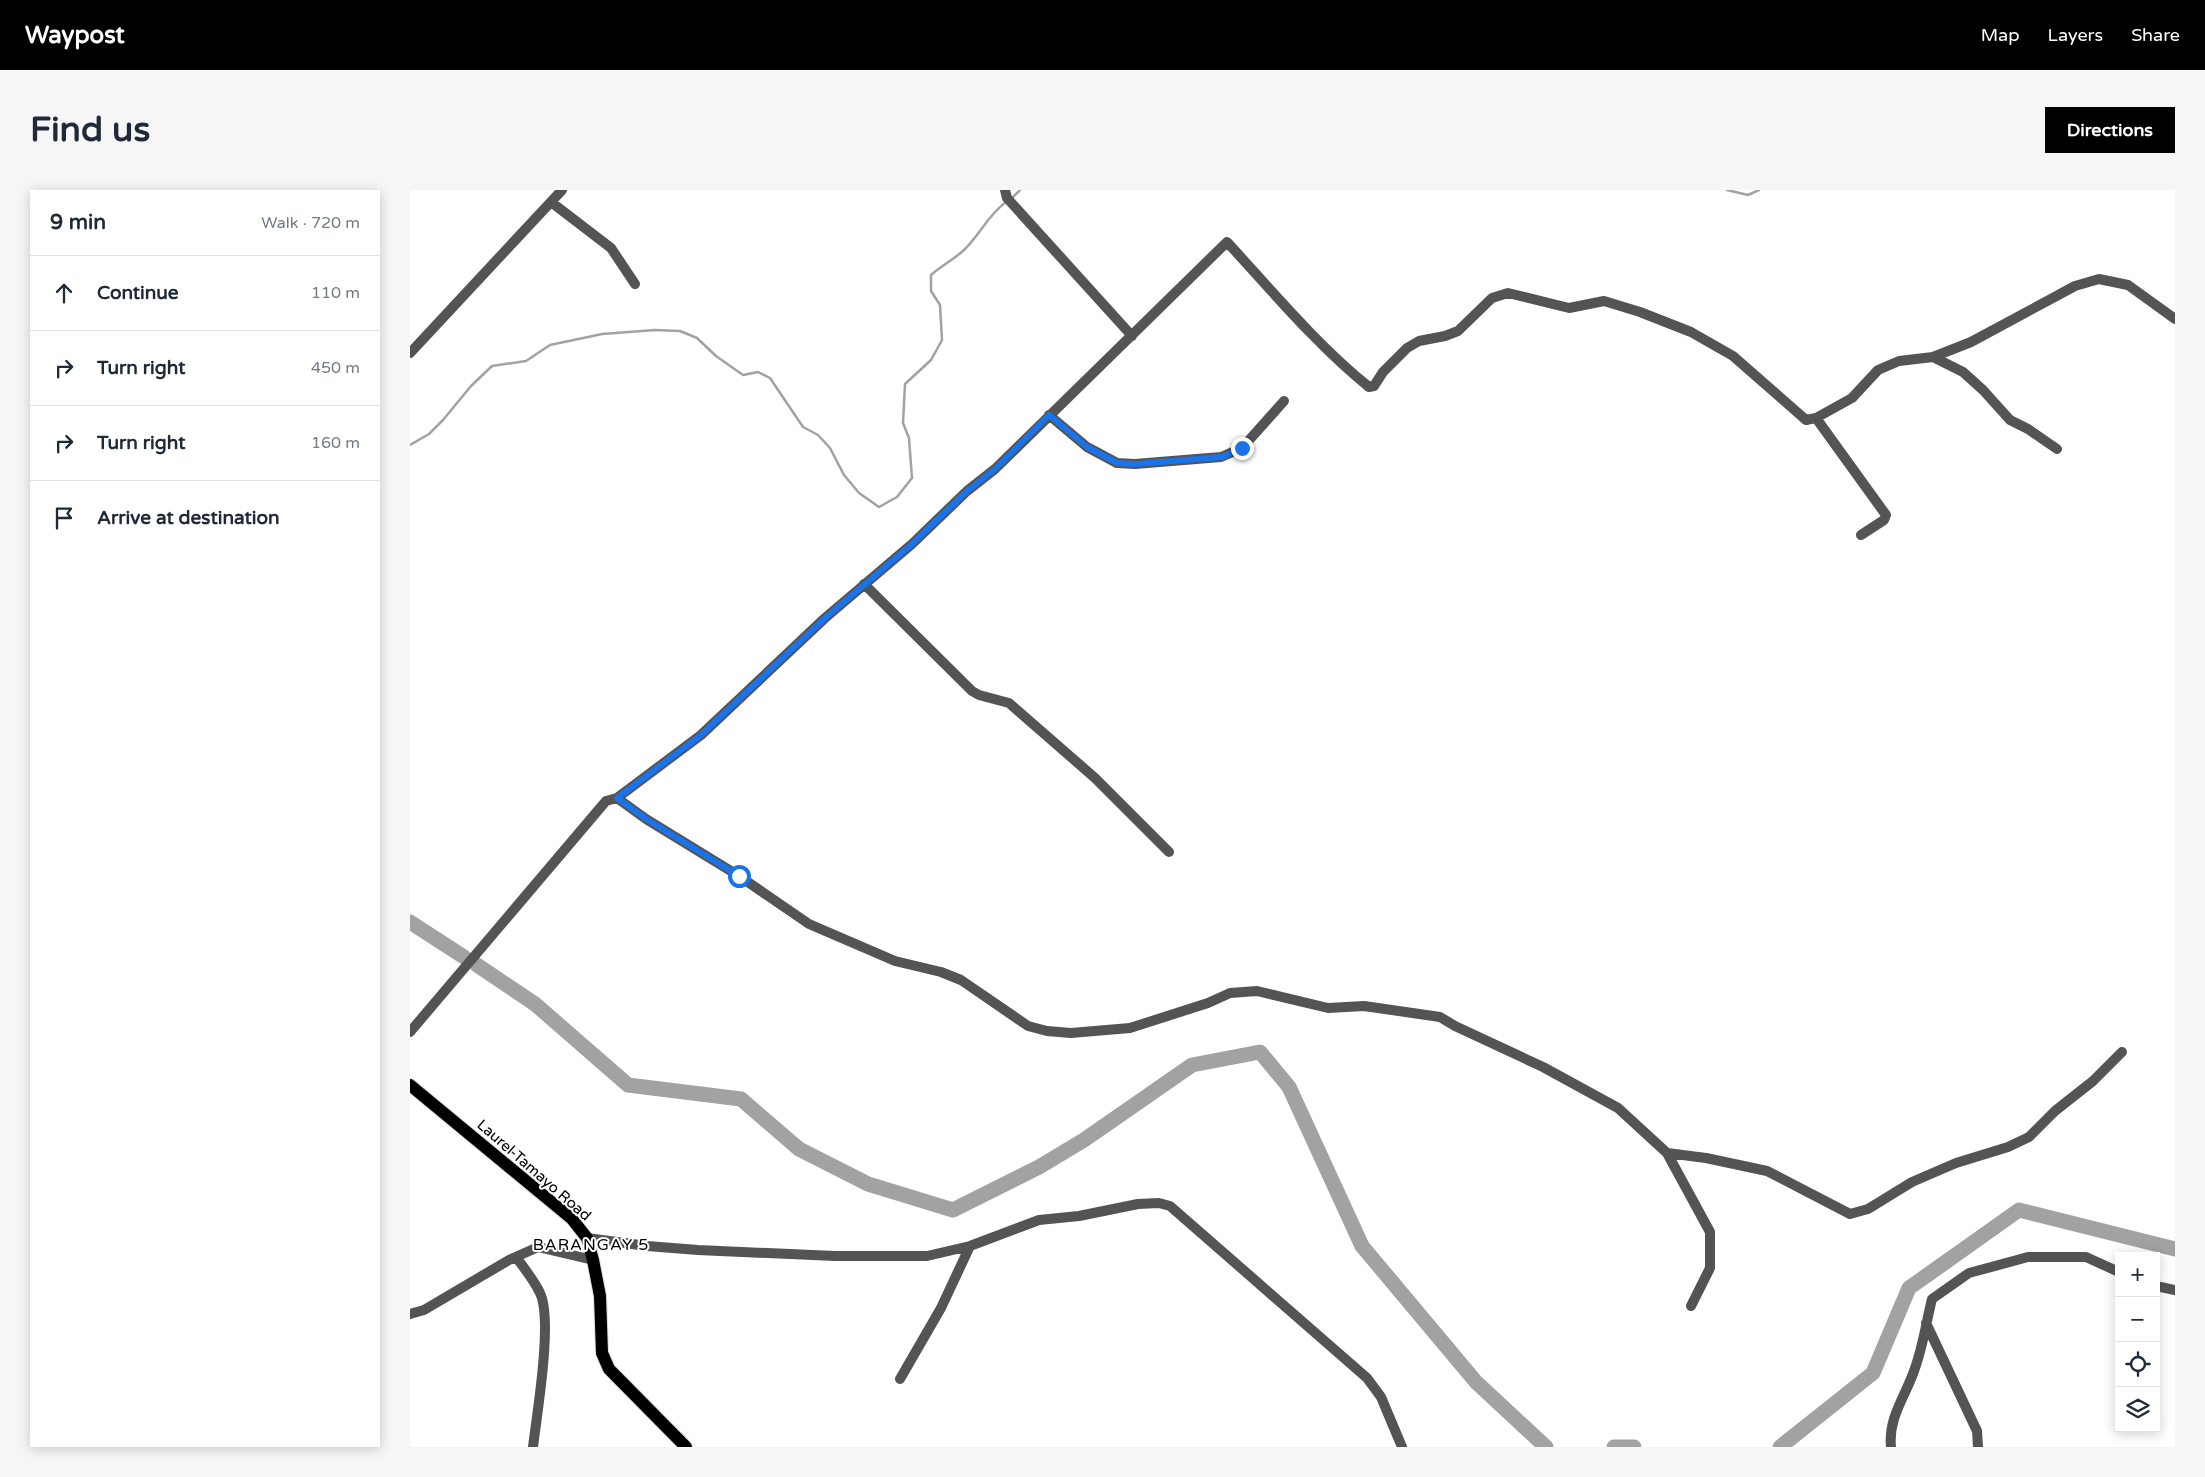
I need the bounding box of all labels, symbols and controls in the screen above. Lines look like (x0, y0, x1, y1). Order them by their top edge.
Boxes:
text: Waypost (25, 21, 125, 50)
text: Map (1981, 24, 2020, 46)
text: Layers (2048, 24, 2103, 46)
text: Share (2131, 24, 2180, 46)
button: Directions (2045, 107, 2175, 153)
text: Find us (30, 109, 150, 151)
text: 9 min (50, 210, 106, 235)
text: Walk · 720 m (261, 213, 360, 233)
icon: ahead (50, 279, 78, 307)
text: Continue (97, 282, 179, 304)
text: 110 m (311, 283, 360, 303)
icon: right (50, 354, 78, 382)
text: Turn right (97, 357, 185, 379)
text: 450 m (311, 358, 360, 378)
icon: right (50, 429, 78, 457)
text: Turn right (97, 432, 185, 454)
text: 160 m (311, 433, 360, 453)
route end (1231, 437, 1254, 460)
icon: arrive (50, 504, 78, 532)
text: Arrive at destination (97, 507, 280, 529)
route start (728, 865, 751, 888)
street label: Laurel-Tamayo Road (473, 1116, 595, 1224)
district label: BARANGAY 5 (533, 1235, 649, 1255)
map controls (2115, 1252, 2160, 1432)
button: + (2115, 1252, 2160, 1297)
button: − (2115, 1297, 2160, 1342)
button: locate (2115, 1342, 2160, 1387)
button: layers (2115, 1387, 2160, 1432)

